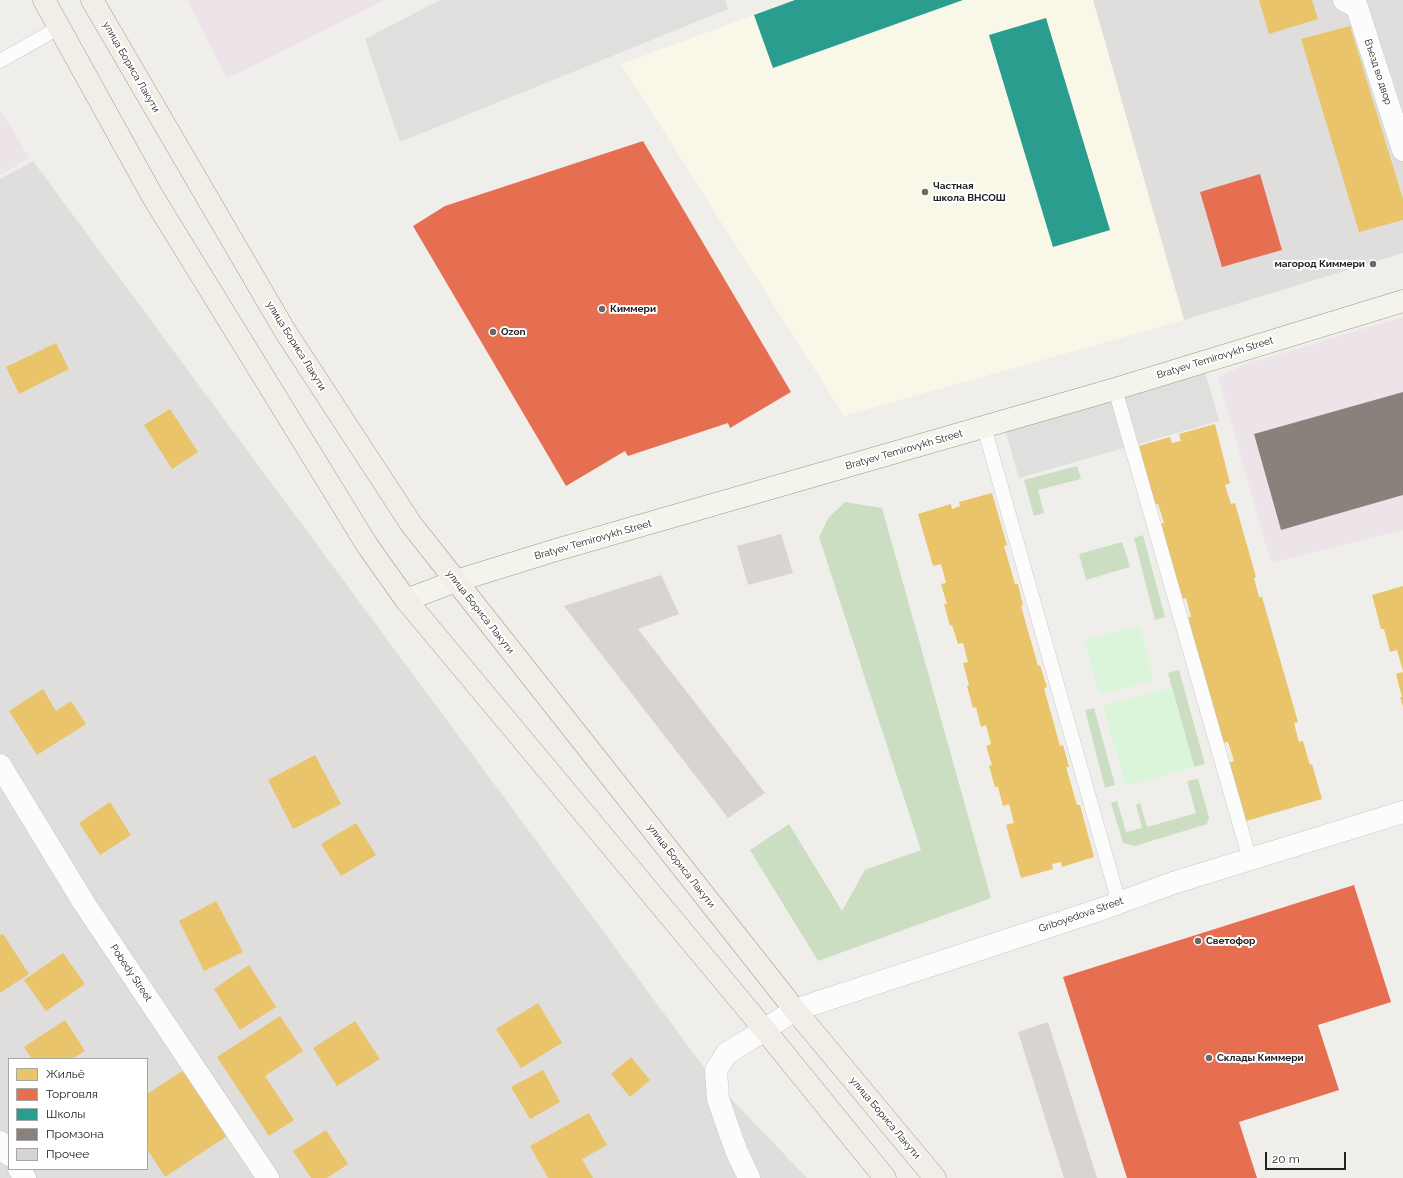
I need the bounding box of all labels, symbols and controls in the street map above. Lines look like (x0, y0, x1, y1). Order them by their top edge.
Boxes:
street label: улица Бориса Лакути (100, 19, 162, 115)
street label: Въезд во двор (1362, 38, 1394, 106)
place label: Частная школа ВНСОШ (933, 180, 1006, 204)
marker: Частная школа ВНСОШ (920, 187, 930, 197)
place label: магород Киммери (1274, 258, 1365, 270)
marker: магород Киммери (1368, 259, 1378, 269)
street label: улица Бориса Лакути (264, 299, 328, 393)
place label: Киммери (610, 303, 656, 315)
marker: Киммери (597, 304, 607, 314)
place label: Ozon (501, 326, 525, 338)
marker: Ozon (488, 327, 498, 337)
street label: Bratyev Temirovykh Street (1155, 335, 1275, 381)
street label: Bratyev Temirovykh Street (844, 428, 964, 472)
street label: Bratyev Temirovykh Street (533, 518, 653, 562)
street label: улица Бориса Лакути (444, 568, 516, 656)
street label: улица Бориса Лакути (645, 822, 717, 910)
street label: Griboyedova Street (1037, 895, 1125, 935)
place label: Светофор (1206, 935, 1255, 947)
marker: Светофор (1193, 936, 1203, 946)
street label: Pobedy Street (108, 942, 154, 1004)
place label: Склады Киммери (1217, 1052, 1304, 1064)
marker: Склады Киммери (1204, 1053, 1214, 1063)
legend (8, 1058, 148, 1170)
text: Жильё (46, 1067, 85, 1081)
street label: улица Бориса Лакути (847, 1075, 923, 1161)
text: Торговля (46, 1087, 98, 1101)
text: Школы (46, 1107, 85, 1121)
text: Промзона (46, 1127, 104, 1141)
scale bar (1267, 1144, 1348, 1170)
text: Прочее (46, 1147, 89, 1161)
text: 20 m (1272, 1152, 1300, 1166)

